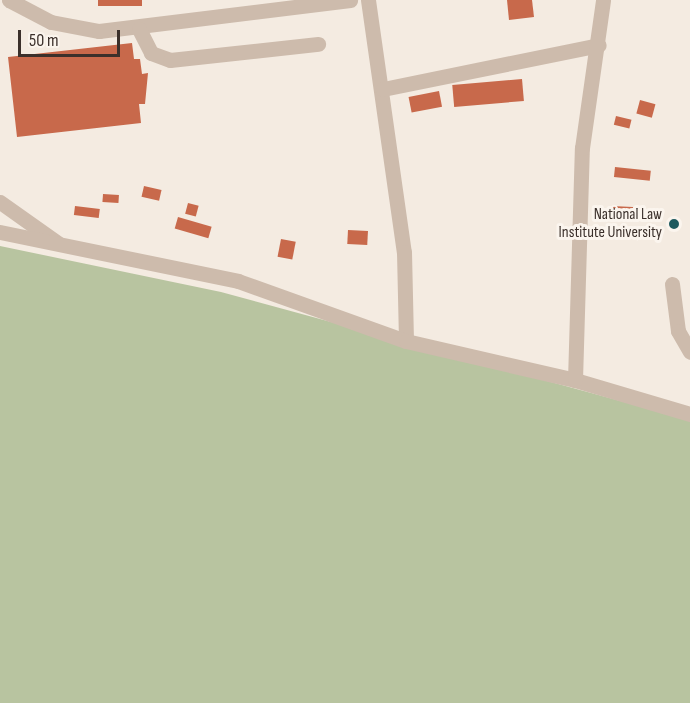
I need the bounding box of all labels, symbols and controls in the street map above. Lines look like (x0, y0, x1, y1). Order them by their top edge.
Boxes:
scale bar (21, 18, 123, 56)
text: 50 m (29, 30, 59, 51)
place label: National Law Institute University (559, 205, 662, 243)
marker: National Law Institute University (667, 217, 681, 231)

